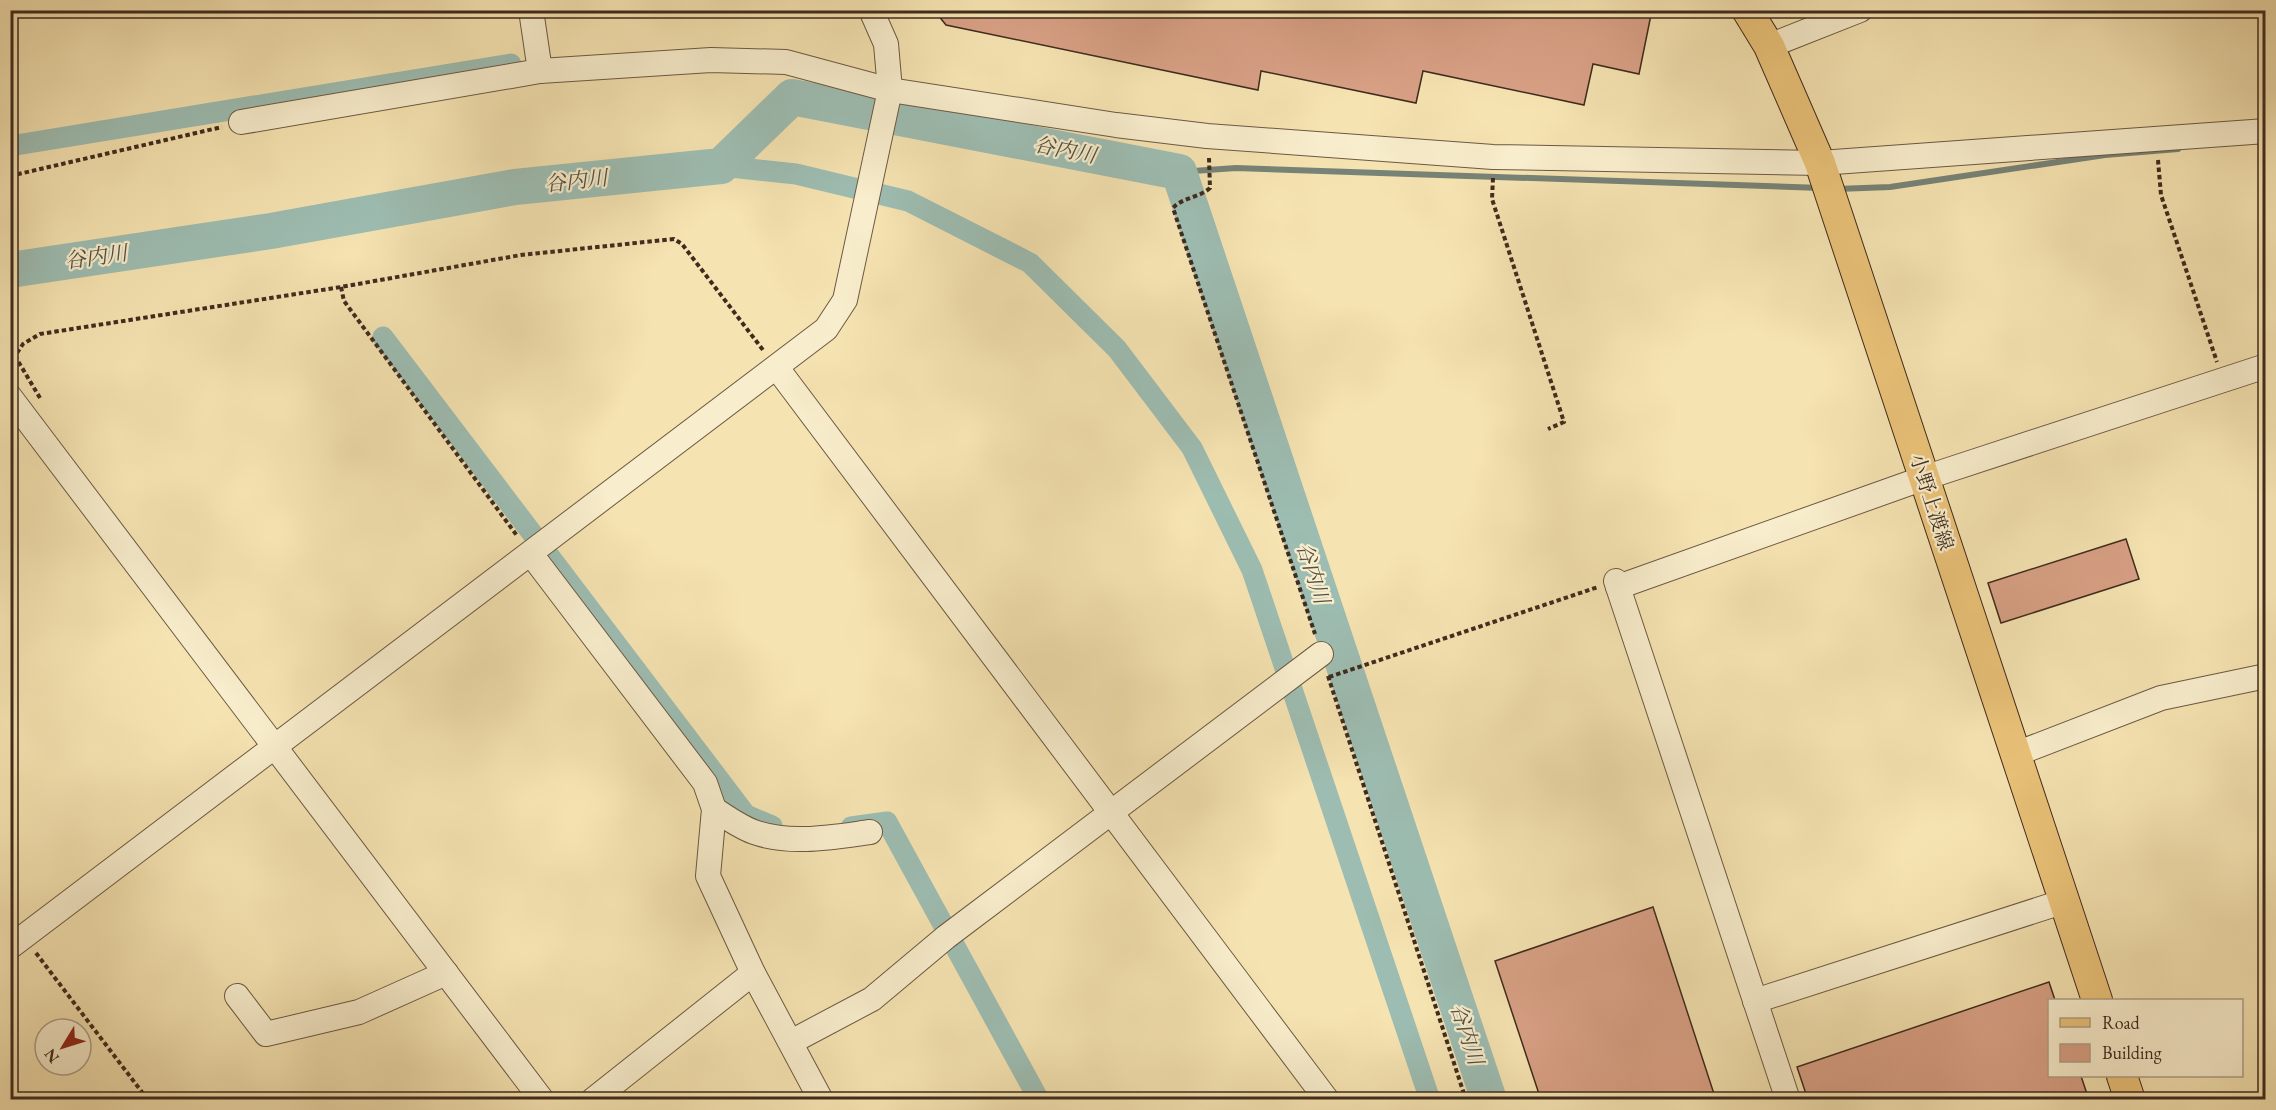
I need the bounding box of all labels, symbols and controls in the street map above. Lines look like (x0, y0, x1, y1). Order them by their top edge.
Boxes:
water label: 谷内川 (1032, 130, 1101, 169)
water label: 谷内川 (543, 164, 611, 197)
water label: 谷内川 (63, 238, 131, 274)
street label: 小野上渡線 (1904, 450, 1960, 554)
water label: 谷内川 (1291, 539, 1337, 609)
legend (2048, 999, 2243, 1077)
water label: 谷内川 (1445, 1000, 1491, 1070)
text: Road (2102, 1011, 2141, 1034)
north arrow (33, 1017, 93, 1077)
text: Building (2102, 1041, 2162, 1064)
text: N (39, 1044, 64, 1067)

